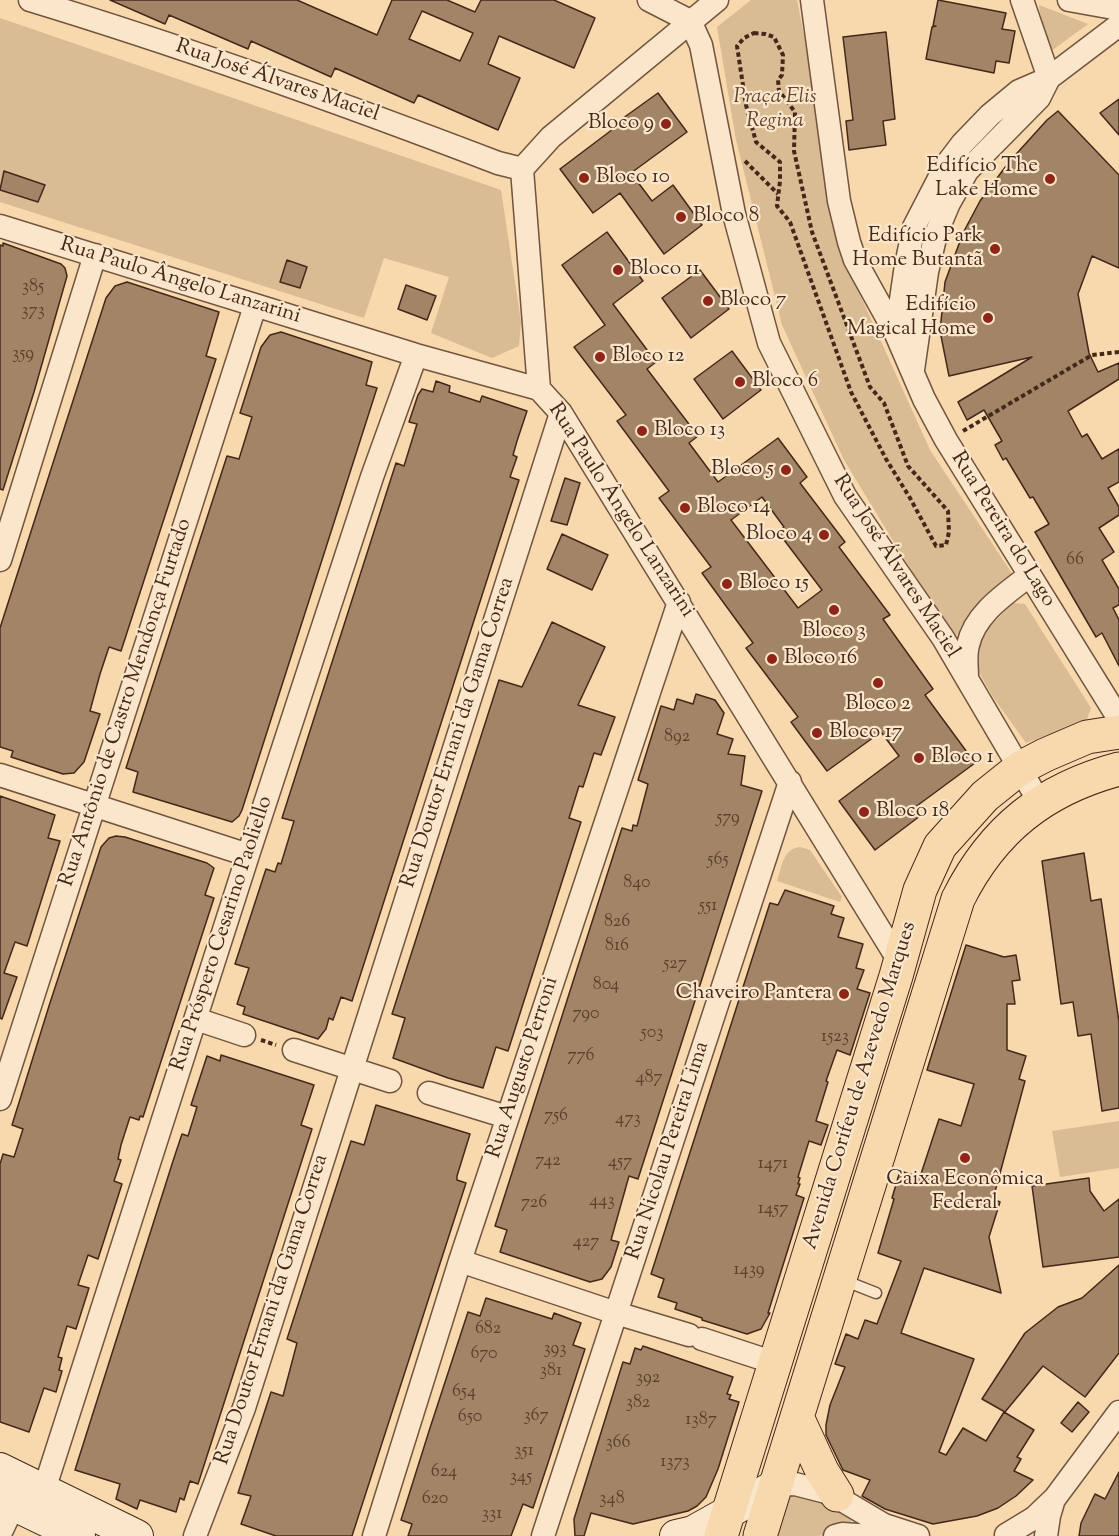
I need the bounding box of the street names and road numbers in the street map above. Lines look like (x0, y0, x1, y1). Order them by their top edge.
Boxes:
street label: Rua José Álvares Maciel (172, 35, 382, 129)
street label: Rua Paulo Ângelo Lanzarini (57, 233, 303, 331)
street label: Rua Paulo Ângelo Lanzarini (541, 399, 699, 623)
street label: Rua Pereira do Lago (944, 448, 1060, 612)
street label: Rua José Álvares Maciel (826, 470, 964, 664)
street label: Rua Antônio de Castro Mendonça Furtado (55, 516, 199, 890)
street label: Rua Doutor Ernani da Gama Correa (397, 575, 521, 891)
street label: Rua Próspero Cesarino Paoliello (167, 793, 279, 1075)
street label: Avenida Corifeu de Azevedo Marques (799, 919, 923, 1253)
street label: Rua Augusto Perroni (483, 974, 565, 1162)
street label: Rua Nicolau Pereira Lima (622, 1039, 716, 1263)
street label: Rua Doutor Ernani da Gama Correa (211, 1152, 335, 1468)

